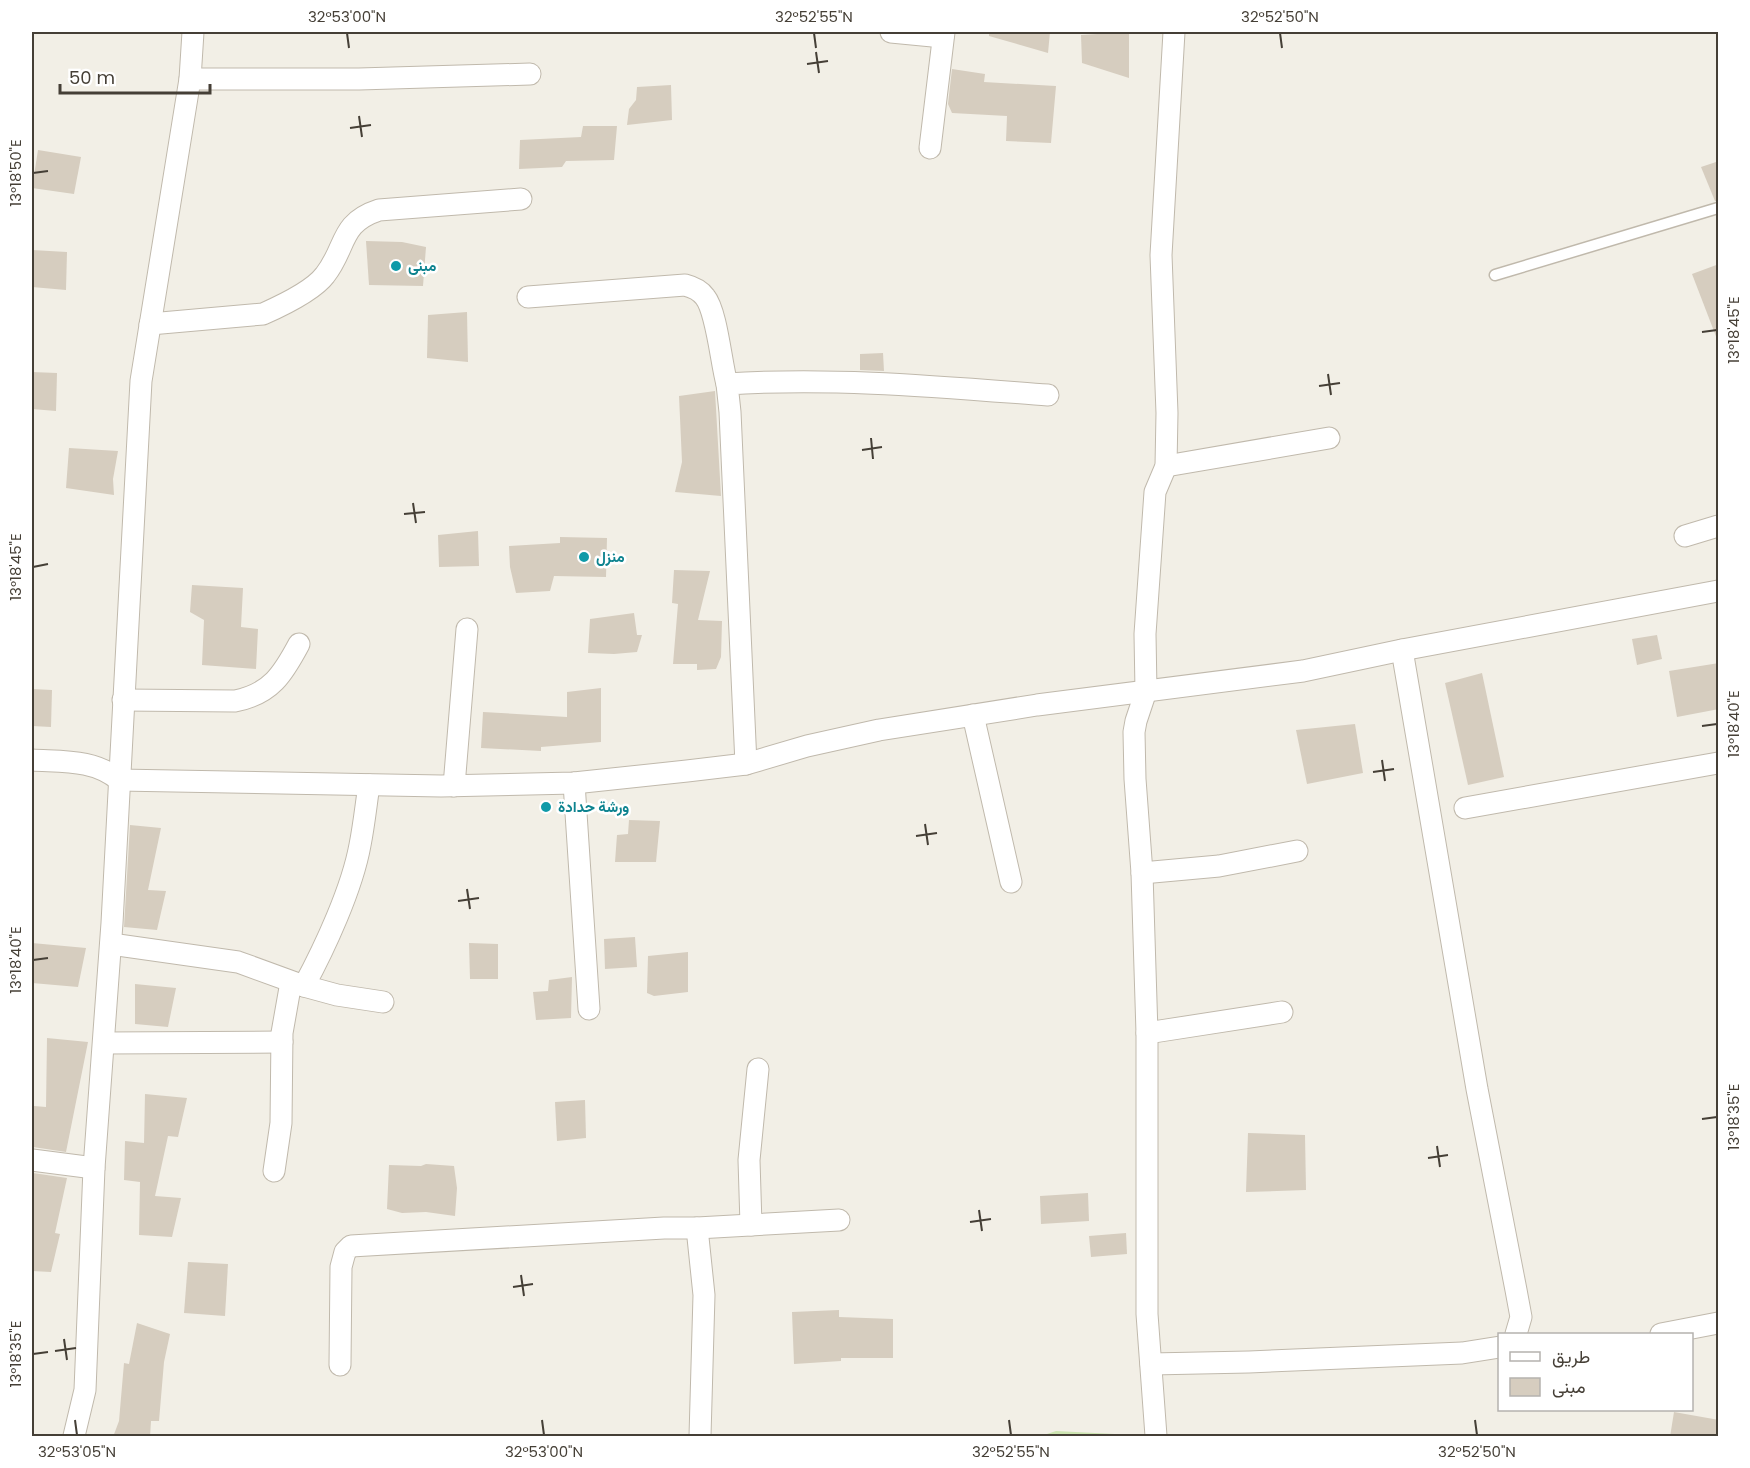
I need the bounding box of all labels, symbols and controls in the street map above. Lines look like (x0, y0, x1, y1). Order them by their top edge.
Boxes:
text: 32°53'00"N (308, 6, 386, 27)
text: 32°52'55"N (775, 6, 853, 27)
text: 32°52'50"N (1241, 6, 1319, 27)
scale bar (60, 57, 210, 95)
text: 50 m (69, 65, 115, 90)
text: 13°18'50"E (5, 139, 26, 207)
place label: مبنى (408, 255, 436, 276)
marker: مبنى (389, 259, 403, 273)
text: 13°18'45"E (1723, 296, 1744, 364)
text: 13°18'45"E (5, 533, 26, 601)
place label: منزل (596, 546, 625, 567)
marker: منزل (577, 550, 591, 564)
text: 13°18'40"E (1723, 690, 1744, 758)
place label: ورشة حدادة (558, 796, 629, 817)
marker: ورشة حدادة (539, 800, 553, 814)
text: 13°18'40"E (5, 926, 26, 994)
text: 13°18'35"E (1723, 1084, 1744, 1150)
text: 13°18'35"E (5, 1321, 26, 1387)
legend (1498, 1333, 1693, 1411)
text: طريق (1552, 1344, 1590, 1369)
text: مبنى (1552, 1374, 1586, 1399)
text: 32°53'05"N (38, 1441, 116, 1462)
text: 32°53'00"N (505, 1441, 583, 1462)
text: 32°52'55"N (972, 1441, 1050, 1462)
text: 32°52'50"N (1438, 1441, 1516, 1462)

